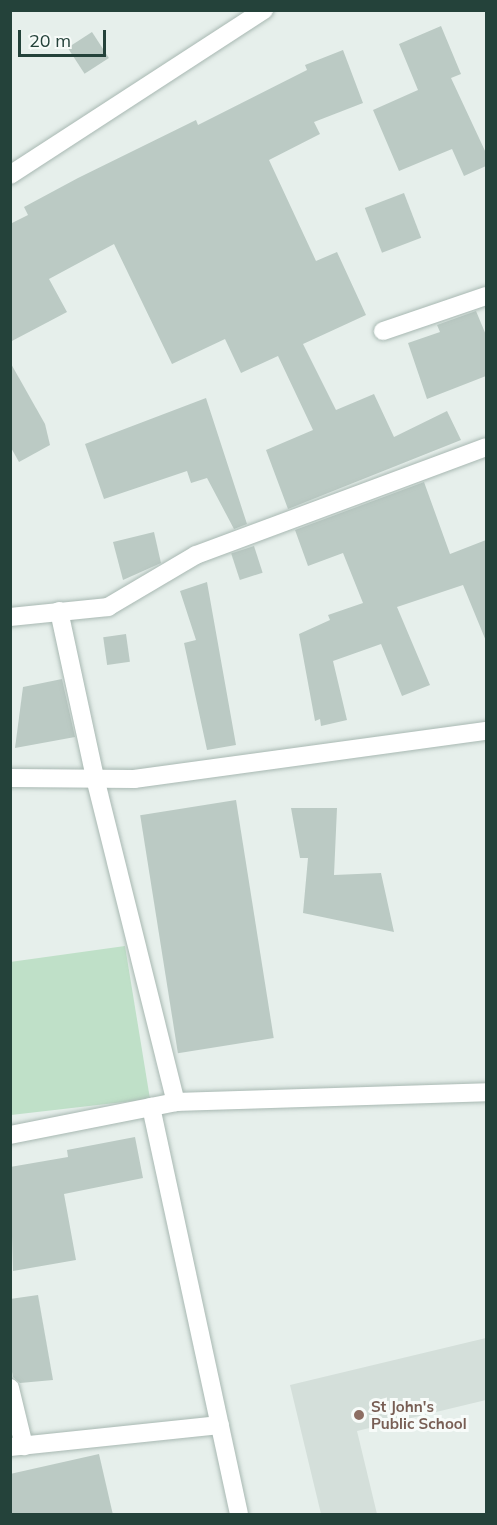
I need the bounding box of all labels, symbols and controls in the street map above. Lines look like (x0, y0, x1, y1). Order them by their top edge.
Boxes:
scale bar (21, 18, 110, 56)
text: 20 m (29, 29, 71, 52)
place label: St John's Public School (371, 1397, 467, 1432)
marker: St John's Public School (352, 1408, 366, 1422)

